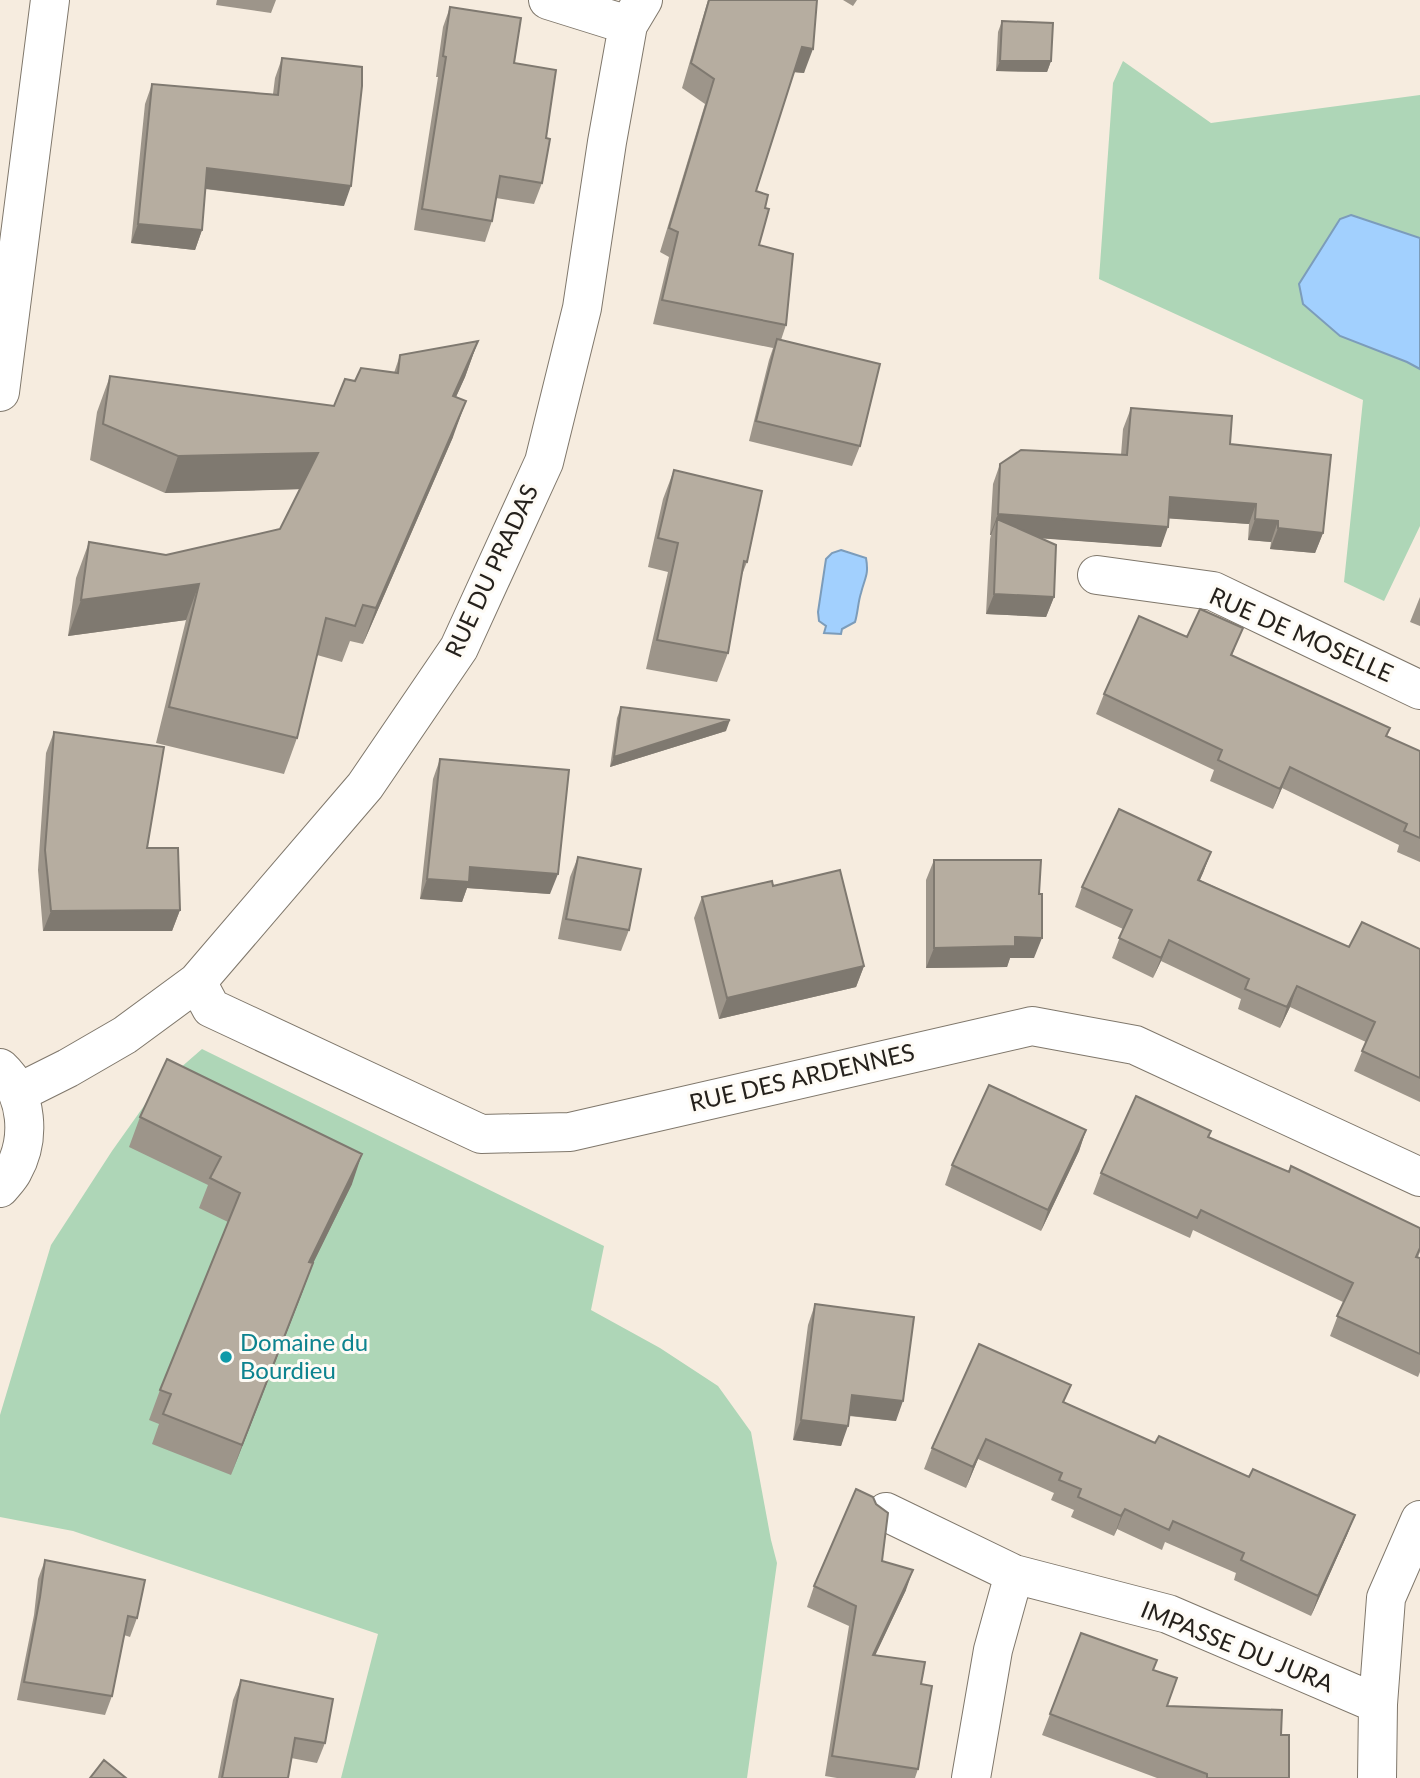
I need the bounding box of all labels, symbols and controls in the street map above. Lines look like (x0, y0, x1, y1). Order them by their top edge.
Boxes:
street label: RUE DU PRADAS (438, 479, 543, 661)
street label: RUE DE MOSELLE (1205, 580, 1398, 687)
street label: RUE DES ARDENNES (686, 1037, 917, 1117)
place label: Domaine du Bourdieu (240, 1327, 368, 1384)
marker: Domaine du Bourdieu (218, 1349, 234, 1365)
street label: IMPASSE DU JURA (1137, 1594, 1339, 1698)

